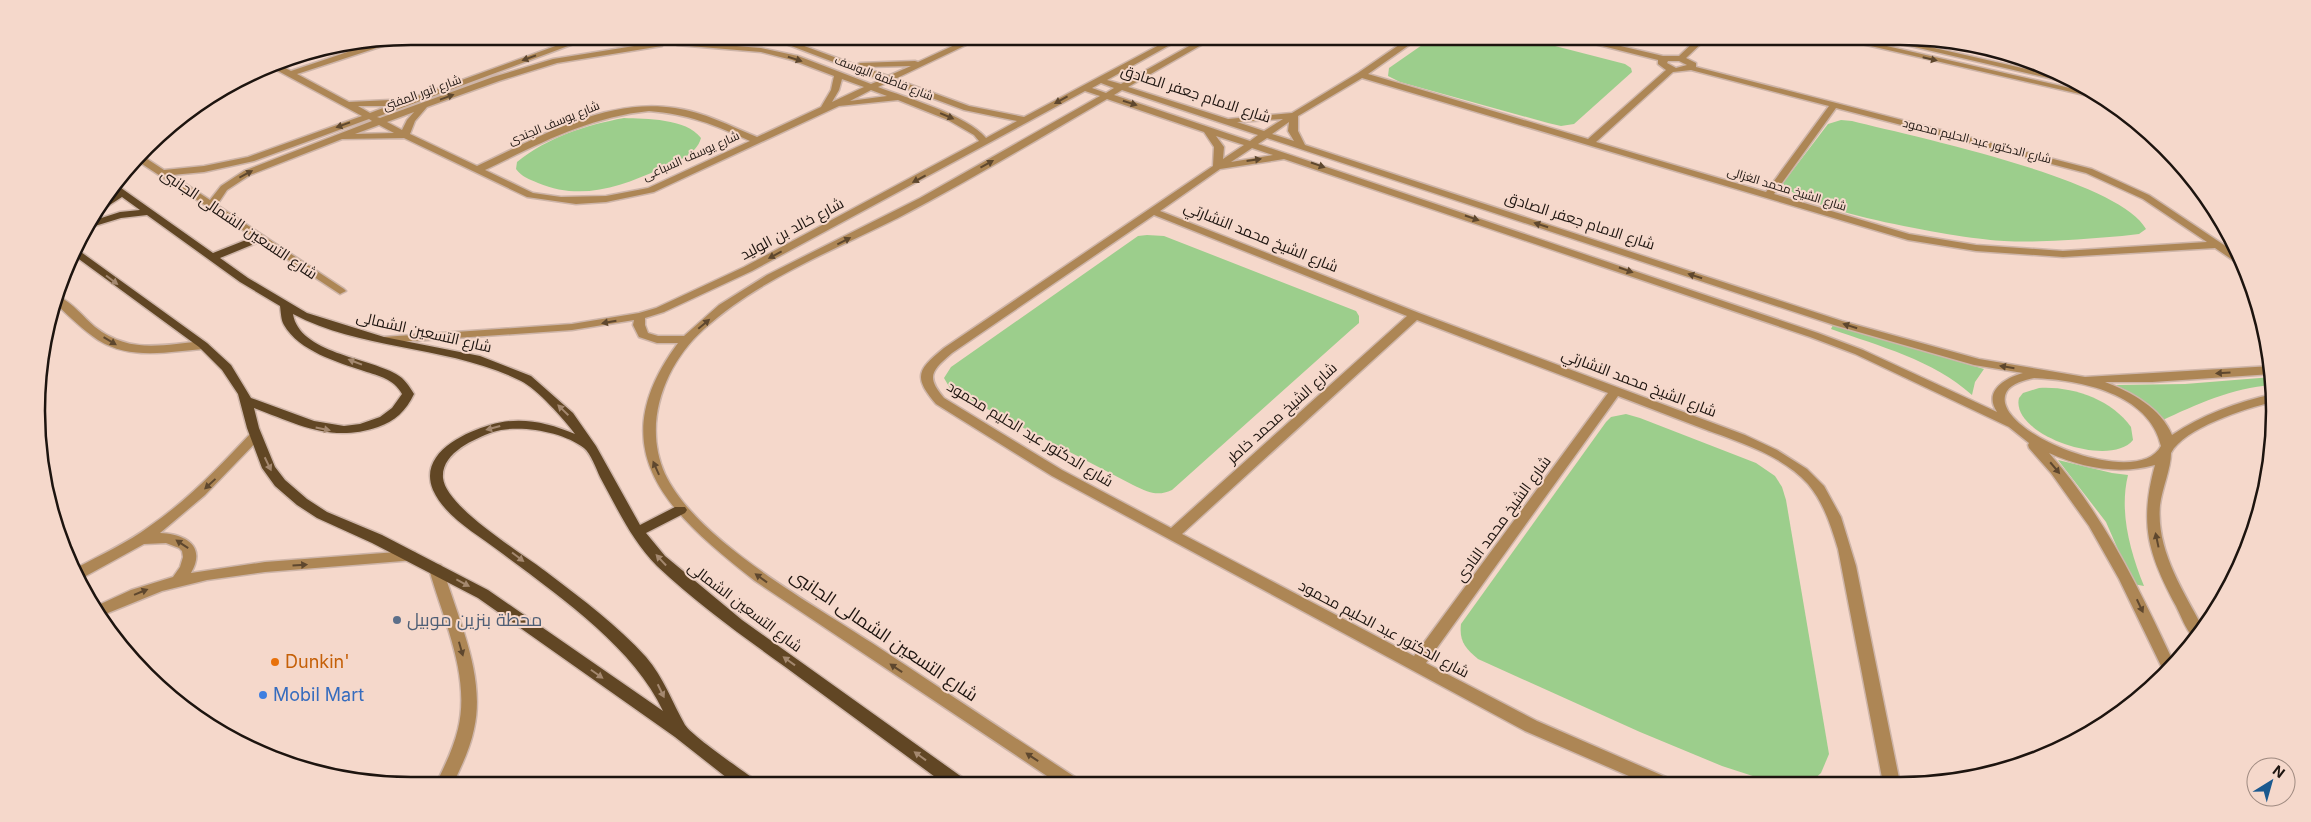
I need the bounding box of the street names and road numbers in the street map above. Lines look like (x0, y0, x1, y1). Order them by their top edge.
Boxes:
street label: شارع فاطمة اليوسف (832, 52, 936, 104)
street label: شارع الامام جعفر الصادق (1118, 60, 1273, 129)
street label: شارع انور المفتى (381, 71, 463, 115)
street label: شارع يوسف الجندى (506, 97, 602, 149)
street label: شارع الدكتور عبد الحليم محمود (1901, 115, 2053, 167)
street label: شارع يوسف السباعى (640, 127, 742, 185)
street label: شارع الشيخ محمد الغزالى (1725, 163, 1849, 215)
street label: شارع التسعين الشمالى الجانبى (156, 164, 321, 285)
street label: شارع الامام جعفر الصادق (1502, 187, 1657, 256)
street label: شارع خالد بن الوليد (737, 193, 848, 266)
street label: شارع الشيخ محمد النشارتي (1180, 197, 1341, 279)
street label: شارع التسعين الشمالى (354, 307, 494, 358)
street label: شارع الشيخ محمد النشارتي (1558, 344, 1719, 424)
street label: شارع الشيخ محمد خاطر (1222, 358, 1342, 469)
street label: شارع الدكتور عبد الحليم محمود (943, 376, 1117, 493)
street label: شارع الشيخ محمد النادى (1450, 452, 1556, 587)
street label: شارع التسعين الشمالى (683, 557, 806, 657)
street label: شارع التسعين الشمالى الجانبى (785, 564, 982, 707)
street label: شارع الدكتور عبد الحليم محمود (1295, 575, 1473, 683)

